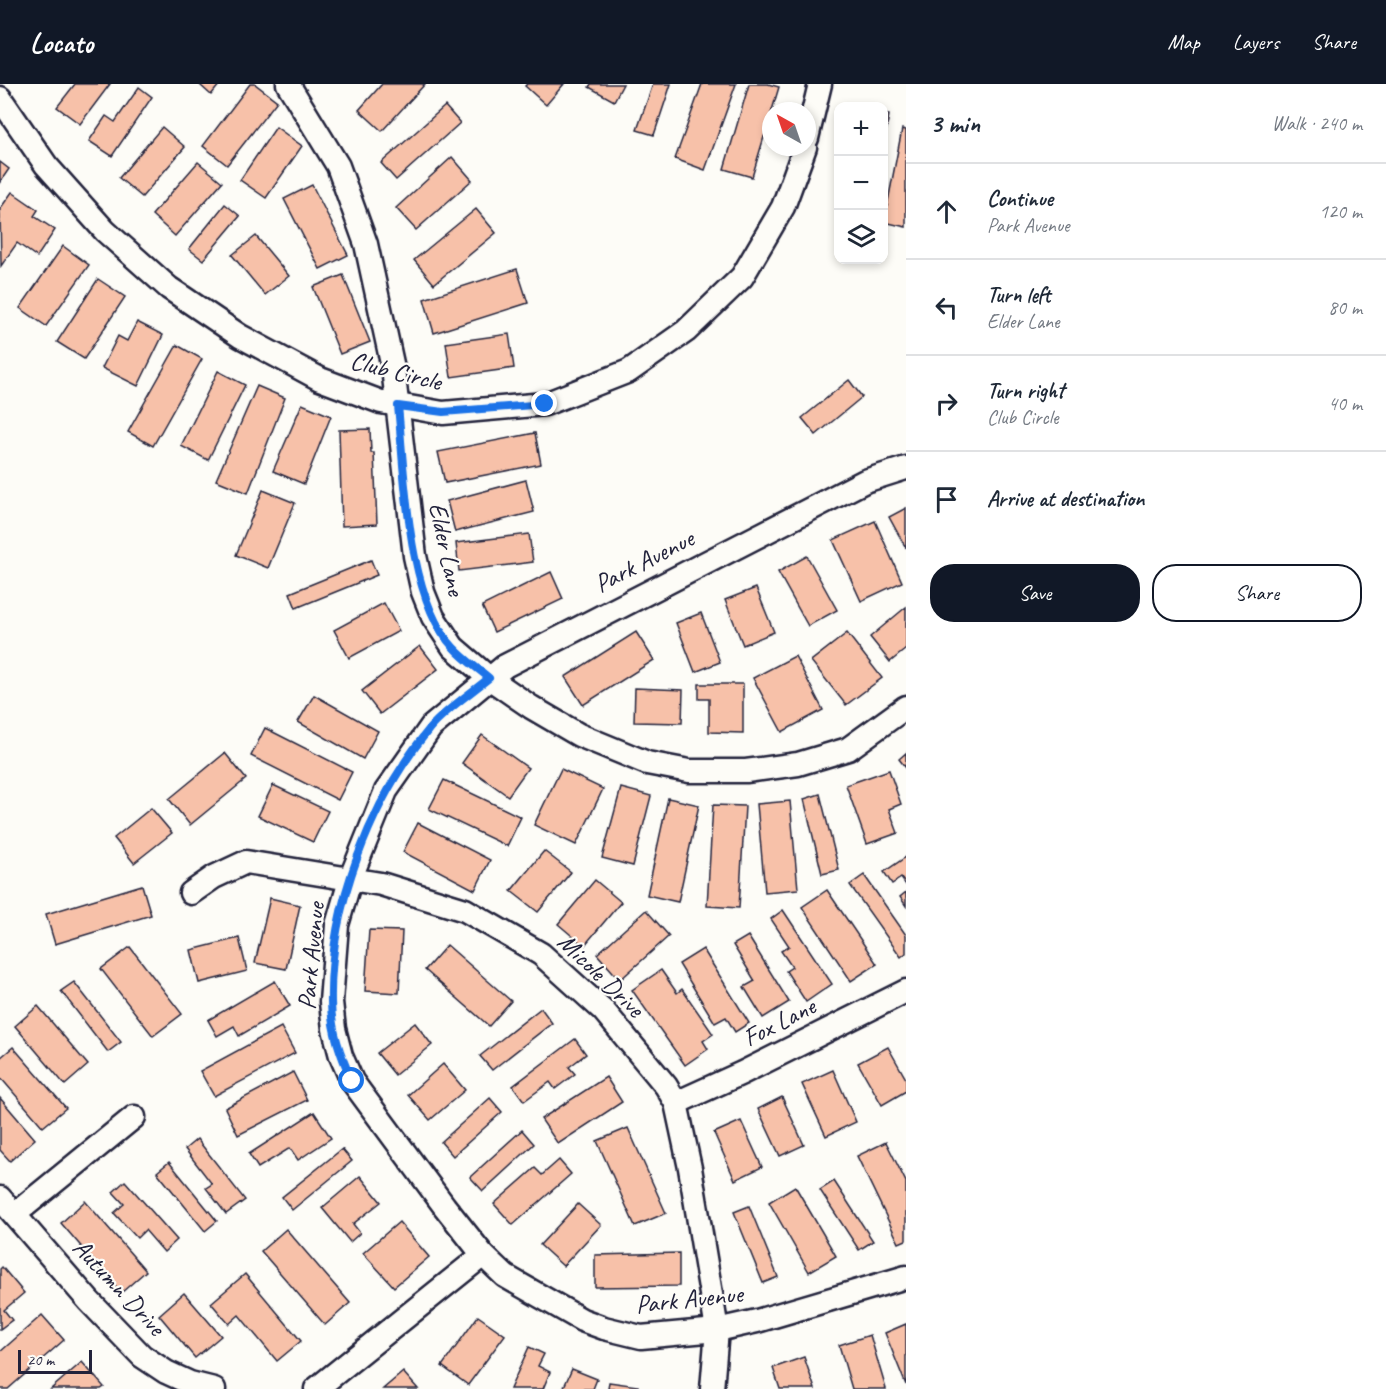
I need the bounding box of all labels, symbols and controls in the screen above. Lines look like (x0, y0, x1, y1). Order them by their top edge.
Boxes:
text: Locato (30, 25, 93, 60)
text: Map (1167, 29, 1200, 55)
text: Layers (1233, 29, 1279, 55)
text: Share (1312, 29, 1356, 55)
north arrow (762, 102, 816, 156)
map controls (834, 102, 888, 264)
button: + (834, 102, 888, 156)
text: 3 min (930, 107, 980, 140)
text: Walk · 240 m (1272, 111, 1362, 136)
button: − (834, 156, 888, 210)
text: Continue (987, 185, 1053, 213)
icon: ahead (930, 195, 963, 228)
text: 120 m (1319, 199, 1362, 224)
button: layers (834, 210, 888, 264)
text: Park Avenue (987, 213, 1070, 238)
text: Turn left (987, 281, 1051, 309)
icon: left (930, 291, 963, 324)
text: 80 m (1328, 295, 1362, 320)
text: Elder Lane (987, 309, 1059, 334)
street label: Club Circle (347, 344, 447, 399)
text: Turn right (987, 377, 1064, 405)
icon: right (930, 387, 963, 420)
route end (531, 390, 557, 416)
text: 40 m (1328, 391, 1362, 416)
text: Club Circle (987, 405, 1058, 430)
icon: arrive (930, 483, 963, 516)
text: Arrive at destination (987, 485, 1144, 513)
street label: Elder Lane (421, 500, 473, 600)
street label: Park Avenue (589, 521, 702, 600)
button: Save (930, 564, 1140, 622)
button: Share (1152, 564, 1362, 622)
street label: Park Avenue (290, 899, 332, 1011)
street label: Micole Drive (551, 926, 652, 1025)
street label: Fox Lane (737, 989, 822, 1054)
route start (338, 1067, 364, 1093)
street label: Autumn Drive (66, 1231, 174, 1344)
street label: Park Avenue (634, 1277, 747, 1321)
scale bar (18, 1347, 92, 1374)
text: 20 m (27, 1350, 54, 1370)

